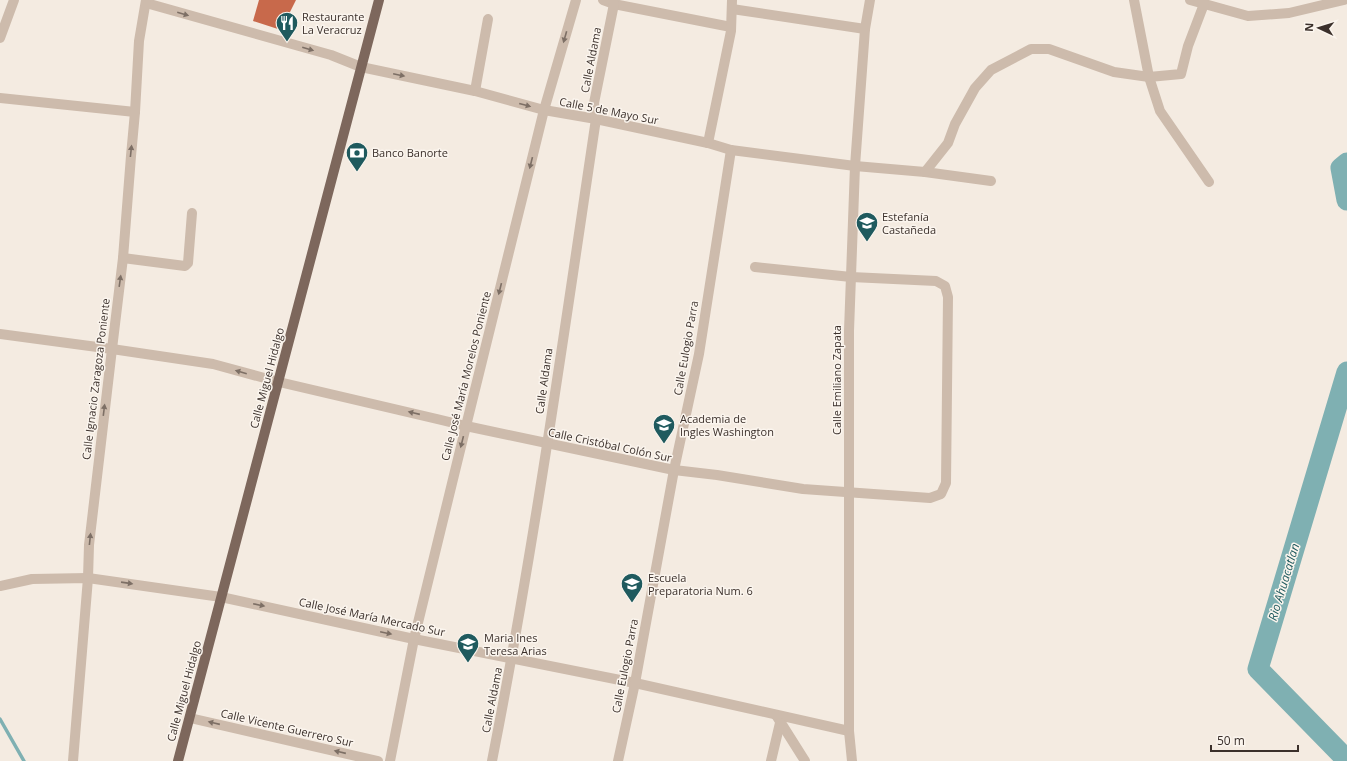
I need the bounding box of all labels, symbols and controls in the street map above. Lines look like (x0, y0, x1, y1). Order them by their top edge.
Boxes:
north arrow (1299, 8, 1339, 48)
place label: Restaurante La Veracruz (302, 9, 364, 37)
restaurant icon: Restaurante La Veracruz (274, 10, 300, 43)
one-way arrow (178, 11, 190, 17)
text: N (1301, 22, 1316, 32)
street label: Calle Aldama (577, 26, 604, 94)
one-way arrow (562, 32, 568, 44)
one-way arrow (303, 46, 315, 52)
one-way arrow (393, 73, 405, 79)
street label: Calle 5 de Mayo Sur (558, 94, 660, 128)
one-way arrow (519, 102, 531, 108)
bank icon: Banco Banorte (344, 140, 370, 173)
one-way arrow (128, 145, 134, 158)
place label: Banco Banorte (372, 145, 448, 160)
one-way arrow (528, 157, 534, 169)
place label: Estefanía Castañeda (882, 209, 936, 237)
school or university icon: Estefanía Castañeda (854, 210, 880, 243)
one-way arrow (117, 275, 124, 287)
one-way arrow (496, 283, 502, 295)
street label: Calle José María Morelos Poniente (437, 290, 494, 462)
street label: Calle Ignacio Zaragoza Poniente (78, 297, 113, 461)
street label: Calle Eulogio Parra (670, 299, 701, 396)
street label: Calle Miguel Hidalgo (246, 325, 287, 430)
street label: Calle Emiliano Zapata (829, 325, 844, 435)
street label: Calle Aldama (531, 347, 556, 415)
one-way arrow (235, 369, 247, 375)
one-way arrow (101, 404, 108, 416)
one-way arrow (408, 410, 421, 416)
place label: Academia de Ingles Washington (680, 411, 774, 439)
school or university icon: Academia de Ingles Washington (651, 412, 677, 445)
street label: Calle Cristóbal Colón Sur (547, 424, 674, 465)
one-way arrow (458, 436, 464, 449)
one-way arrow (86, 533, 93, 545)
water label: Rio Ahuacatlan (1264, 541, 1303, 623)
place label: Escuela Preparatoria Num. 6 (648, 570, 753, 598)
school or university icon: Escuela Preparatoria Num. 6 (619, 571, 645, 604)
one-way arrow (120, 580, 133, 587)
street label: Calle José María Mercado Sur (298, 594, 447, 639)
one-way arrow (253, 603, 265, 609)
street label: Calle Eulogio Parra (608, 617, 641, 714)
one-way arrow (380, 630, 392, 636)
place label: Maria Ines Teresa Arias (484, 630, 547, 658)
school or university icon: Maria Ines Teresa Arias (455, 631, 481, 664)
street label: Calle Miguel Hidalgo (163, 638, 204, 743)
street label: Calle Aldama (478, 666, 505, 734)
street label: Calle Vicente Guerrero Sur (219, 705, 355, 750)
one-way arrow (207, 720, 220, 726)
scale bar (1211, 727, 1298, 753)
text: 50 m (1217, 732, 1245, 749)
one-way arrow (334, 749, 346, 755)

